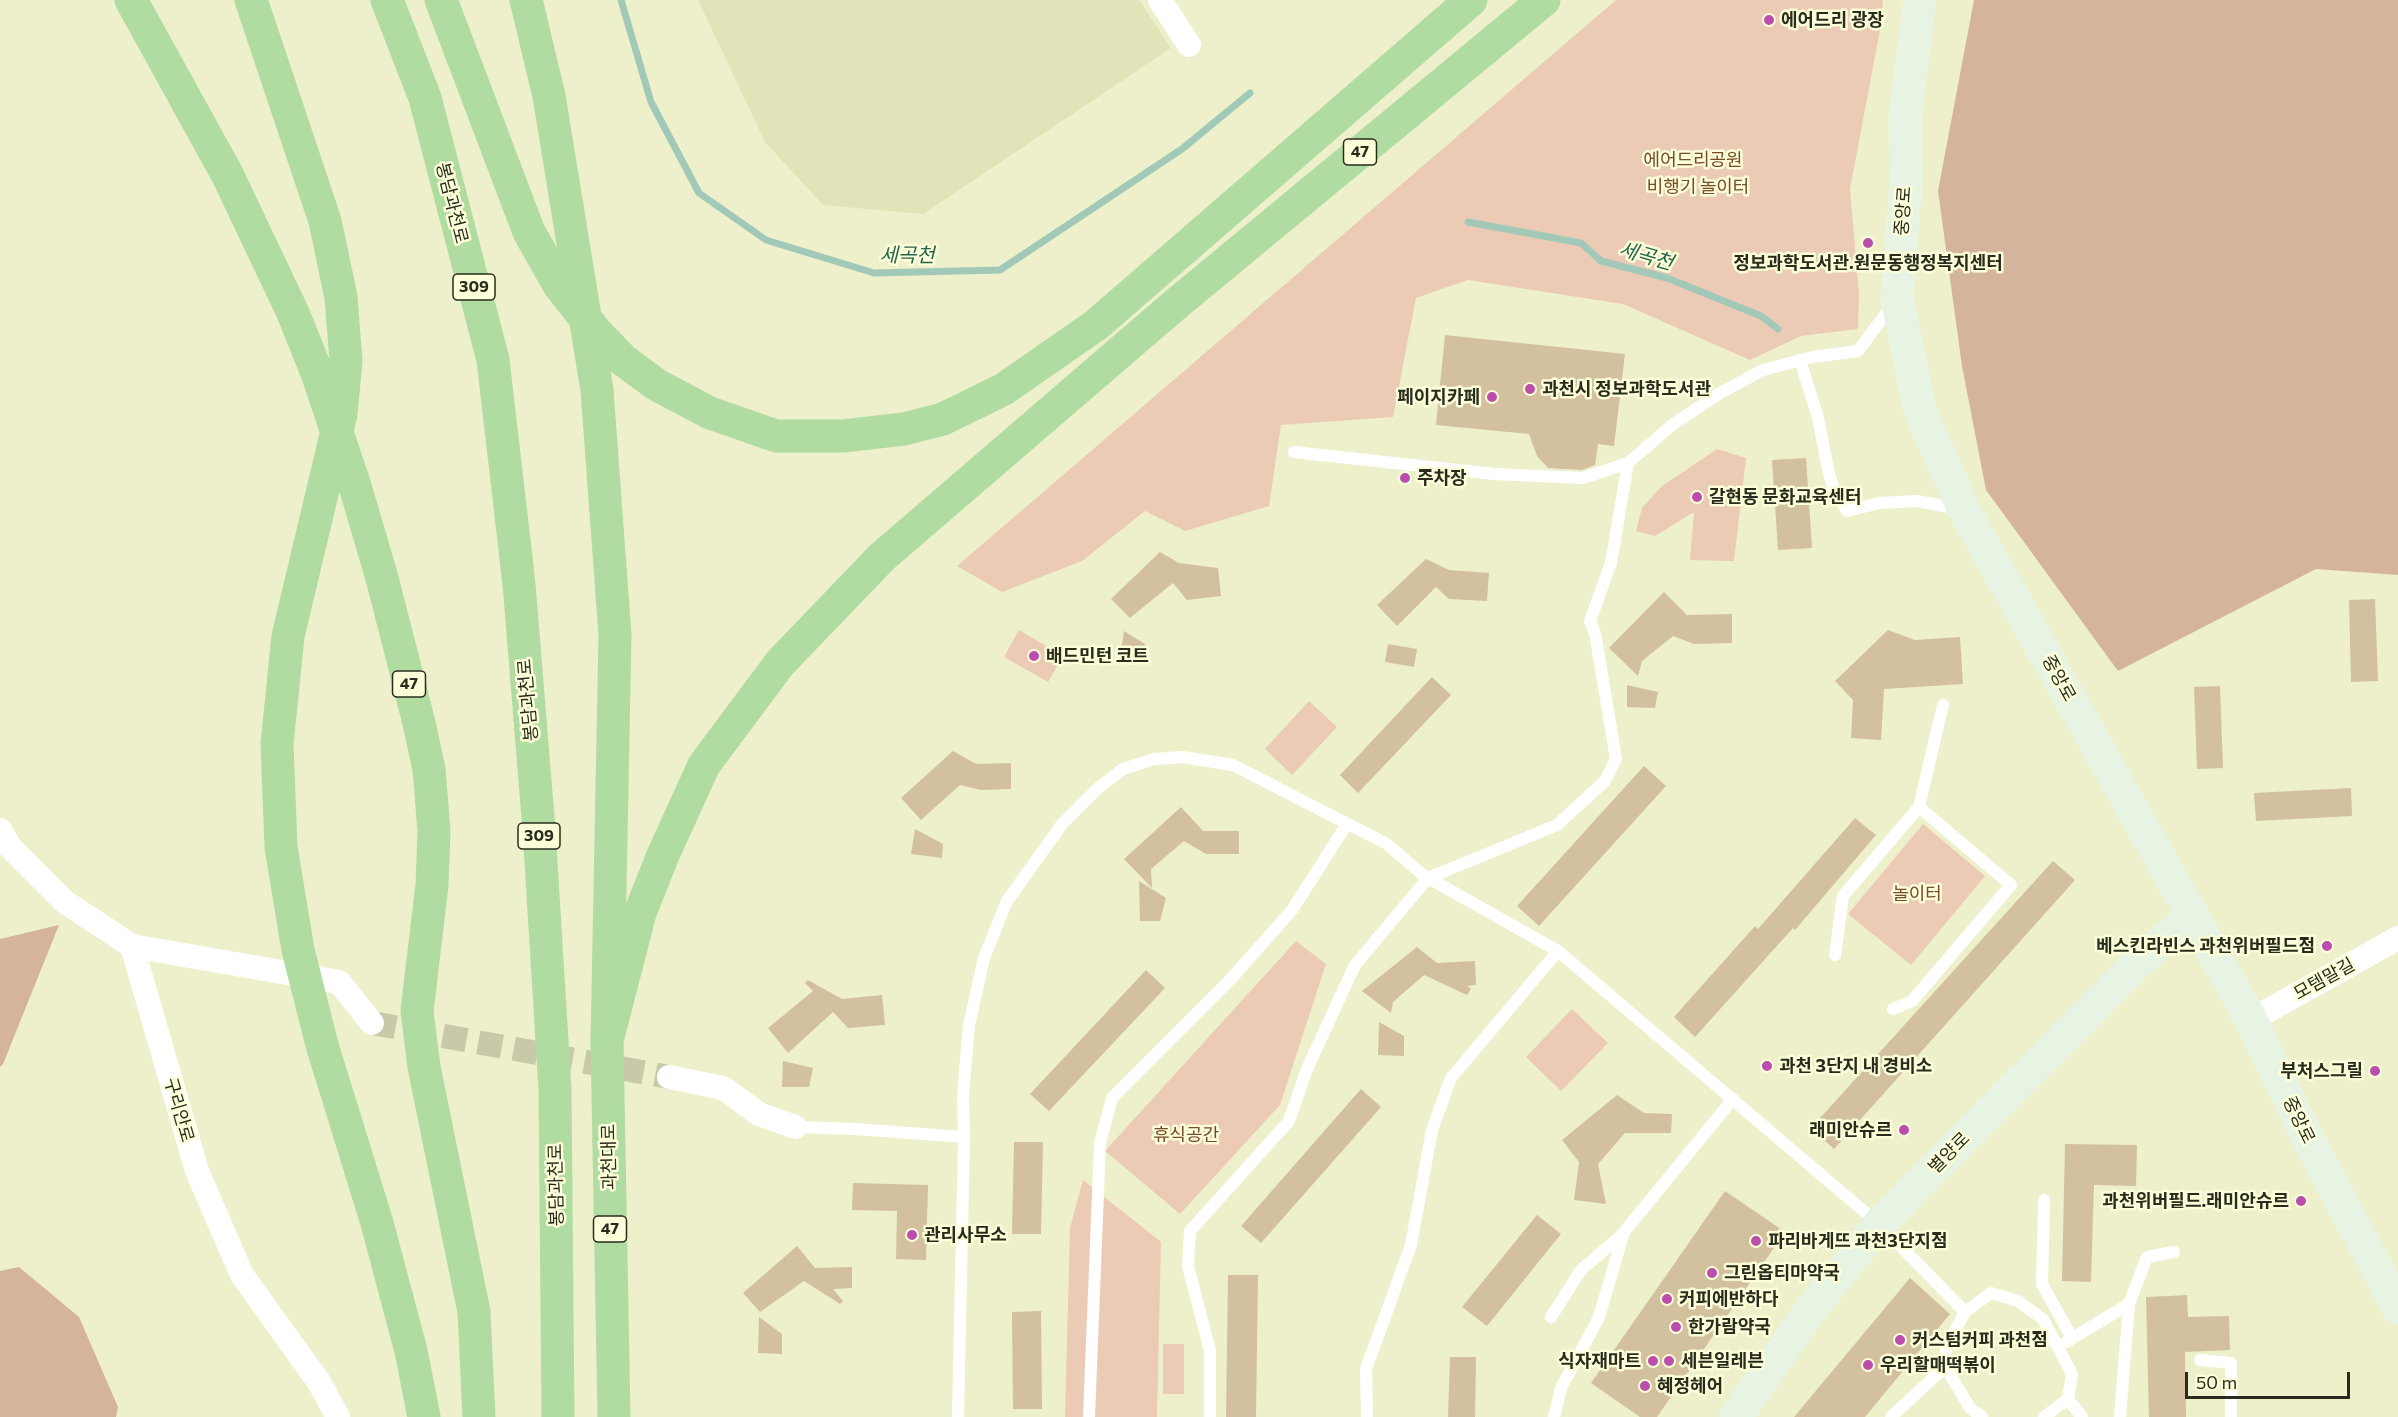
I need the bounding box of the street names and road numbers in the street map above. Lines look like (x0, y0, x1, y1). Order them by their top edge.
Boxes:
road number: 47 (1344, 139, 1376, 165)
street label: 봉담과천로 (432, 160, 472, 246)
street label: 중앙로 (1890, 185, 1916, 237)
road number: 309 (453, 274, 495, 300)
street label: 중앙로 (2038, 651, 2080, 705)
street label: 봉담과천로 (514, 658, 542, 742)
road number: 47 (392, 671, 426, 697)
road number: 309 (518, 823, 560, 849)
street label: 모템말길 (2290, 953, 2358, 1005)
street label: 구리안로 (159, 1075, 199, 1145)
street label: 중앙로 (2278, 1093, 2320, 1147)
street label: 과천대로 (598, 1124, 620, 1190)
street label: 별양로 (1924, 1128, 1974, 1178)
street label: 봉담과천로 (544, 1143, 568, 1227)
road number: 47 (594, 1216, 626, 1242)

